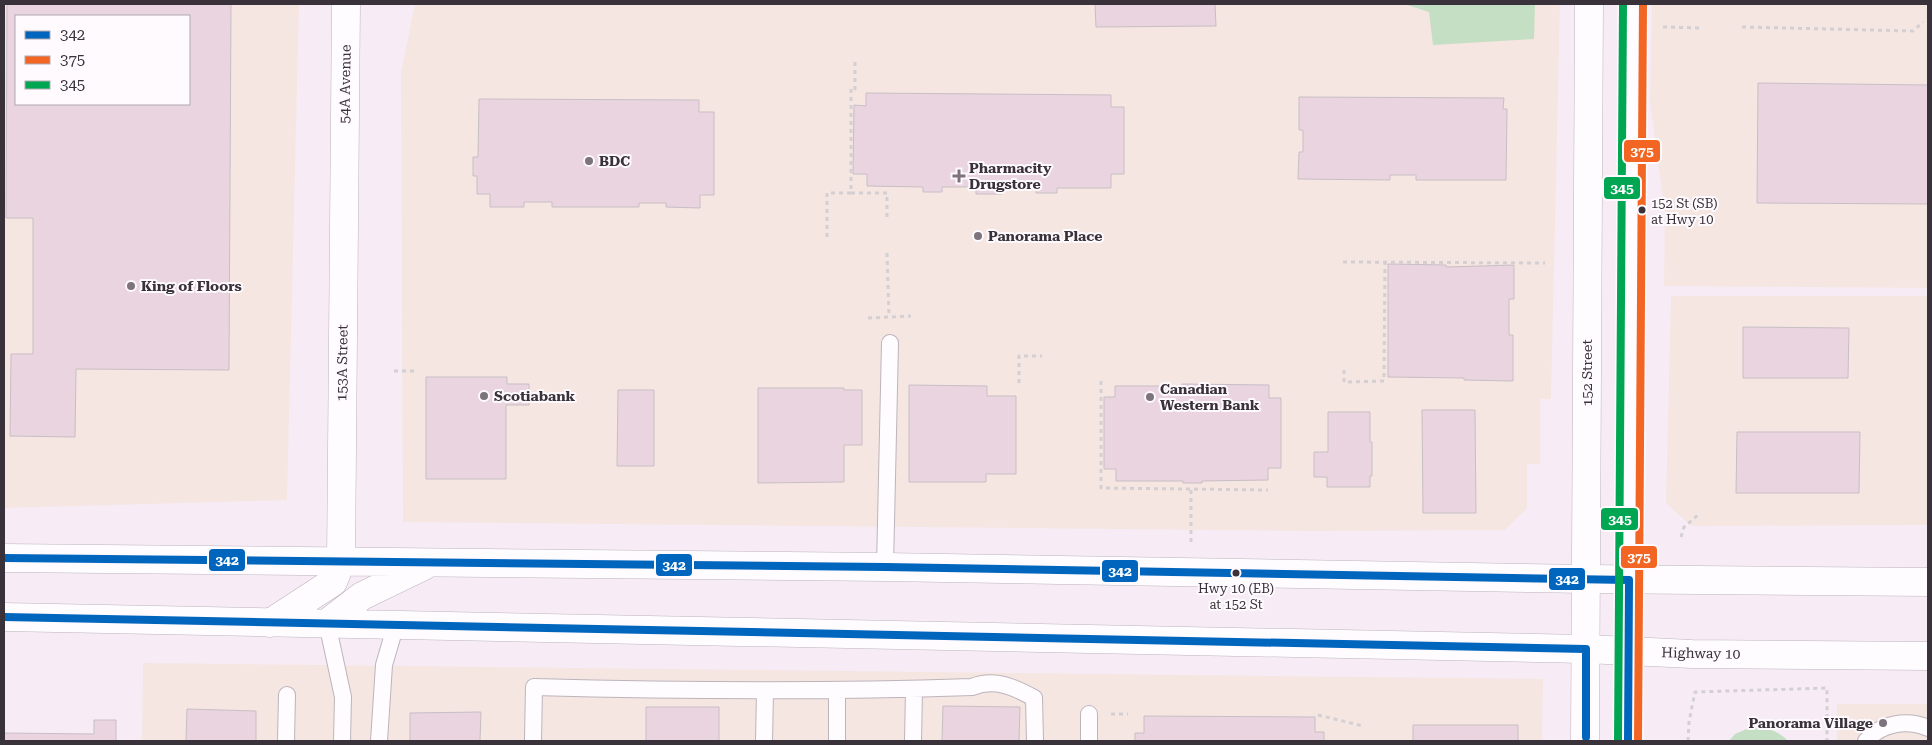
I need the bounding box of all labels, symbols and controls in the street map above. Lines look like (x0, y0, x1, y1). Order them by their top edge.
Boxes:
legend (15, 15, 190, 105)
text: 342 (60, 26, 85, 44)
street label: 54A Avenue (336, 44, 354, 124)
text: 375 (60, 51, 85, 69)
text: 345 (60, 76, 85, 94)
line badge: 375 (1623, 139, 1661, 163)
text: 375 (1630, 143, 1654, 159)
place label: BDC (599, 153, 630, 169)
marker: BDC (583, 155, 595, 167)
place label: Pharmacity Drugstore (969, 160, 1052, 192)
marker: Pharmacity Drugstore (953, 170, 965, 182)
line badge: 345 (1603, 176, 1641, 200)
text: 345 (1610, 180, 1634, 196)
place label: 152 St (SB) at Hwy 10 (1651, 196, 1717, 227)
marker: 152 St (SB) at Hwy 10 (1637, 205, 1647, 215)
place label: Panorama Place (988, 228, 1102, 244)
marker: Panorama Place (972, 230, 984, 242)
place label: King of Floors (141, 278, 242, 294)
marker: King of Floors (125, 280, 137, 292)
street label: 153A Street (333, 324, 351, 402)
street label: 152 Street (1579, 339, 1595, 407)
place label: Canadian Western Bank (1160, 381, 1260, 413)
place label: Scotiabank (494, 388, 576, 404)
marker: Scotiabank (478, 390, 490, 402)
marker: Canadian Western Bank (1144, 391, 1156, 403)
line badge: 345 (1600, 507, 1639, 531)
text: 345 (1608, 511, 1632, 527)
line badge: 375 (1620, 545, 1658, 569)
line badge: 342 (208, 548, 246, 572)
text: 375 (1627, 549, 1651, 565)
text: 342 (215, 552, 239, 568)
line badge: 342 (655, 553, 693, 577)
text: 342 (662, 557, 686, 573)
line badge: 342 (1101, 559, 1139, 583)
text: 342 (1108, 563, 1132, 579)
line badge: 342 (1548, 567, 1586, 591)
marker: Hwy 10 (EB) at 152 St (1231, 568, 1241, 578)
text: 342 (1555, 571, 1579, 587)
place label: Hwy 10 (EB) at 152 St (1198, 581, 1274, 612)
street label: Highway 10 (1661, 644, 1741, 662)
place label: Panorama Village (1748, 715, 1873, 731)
marker: Panorama Village (1877, 717, 1889, 729)

